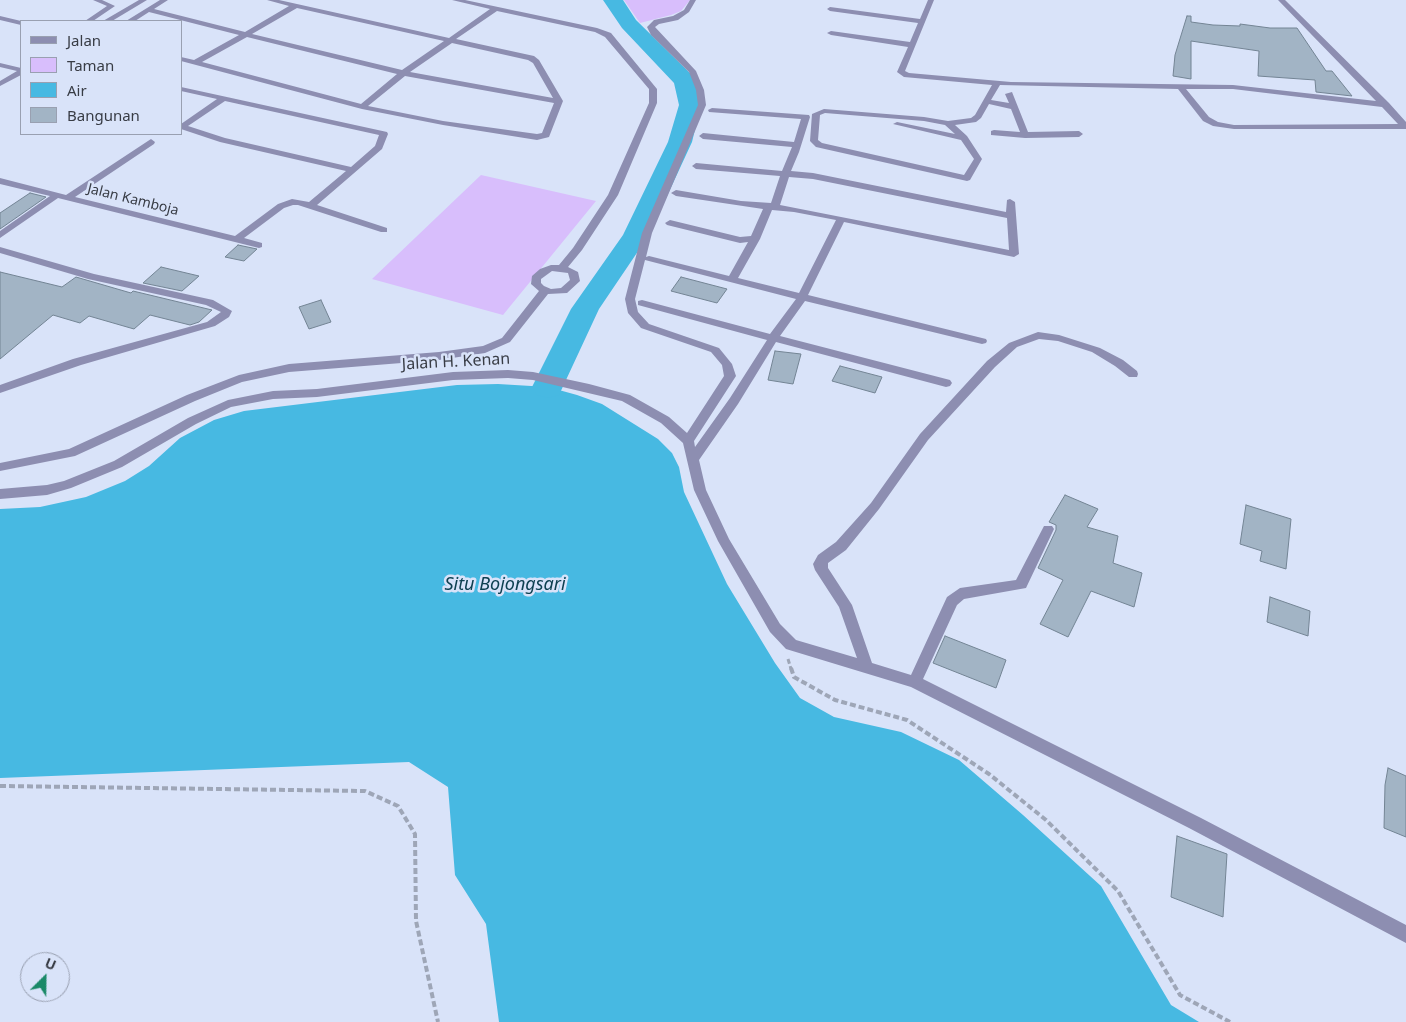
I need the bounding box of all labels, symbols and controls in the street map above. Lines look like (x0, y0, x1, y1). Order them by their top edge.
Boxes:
legend (20, 20, 182, 135)
text: Jalan (67, 30, 101, 50)
text: Taman (67, 55, 114, 75)
text: Air (67, 80, 87, 100)
text: Bangunan (67, 105, 140, 125)
street label: Jalan Kamboja (86, 181, 180, 219)
street label: Jalan H. Kenan (401, 350, 511, 374)
water label: Situ Bojongsari (444, 574, 566, 596)
north arrow (20, 952, 70, 1002)
text: U (42, 953, 59, 974)

